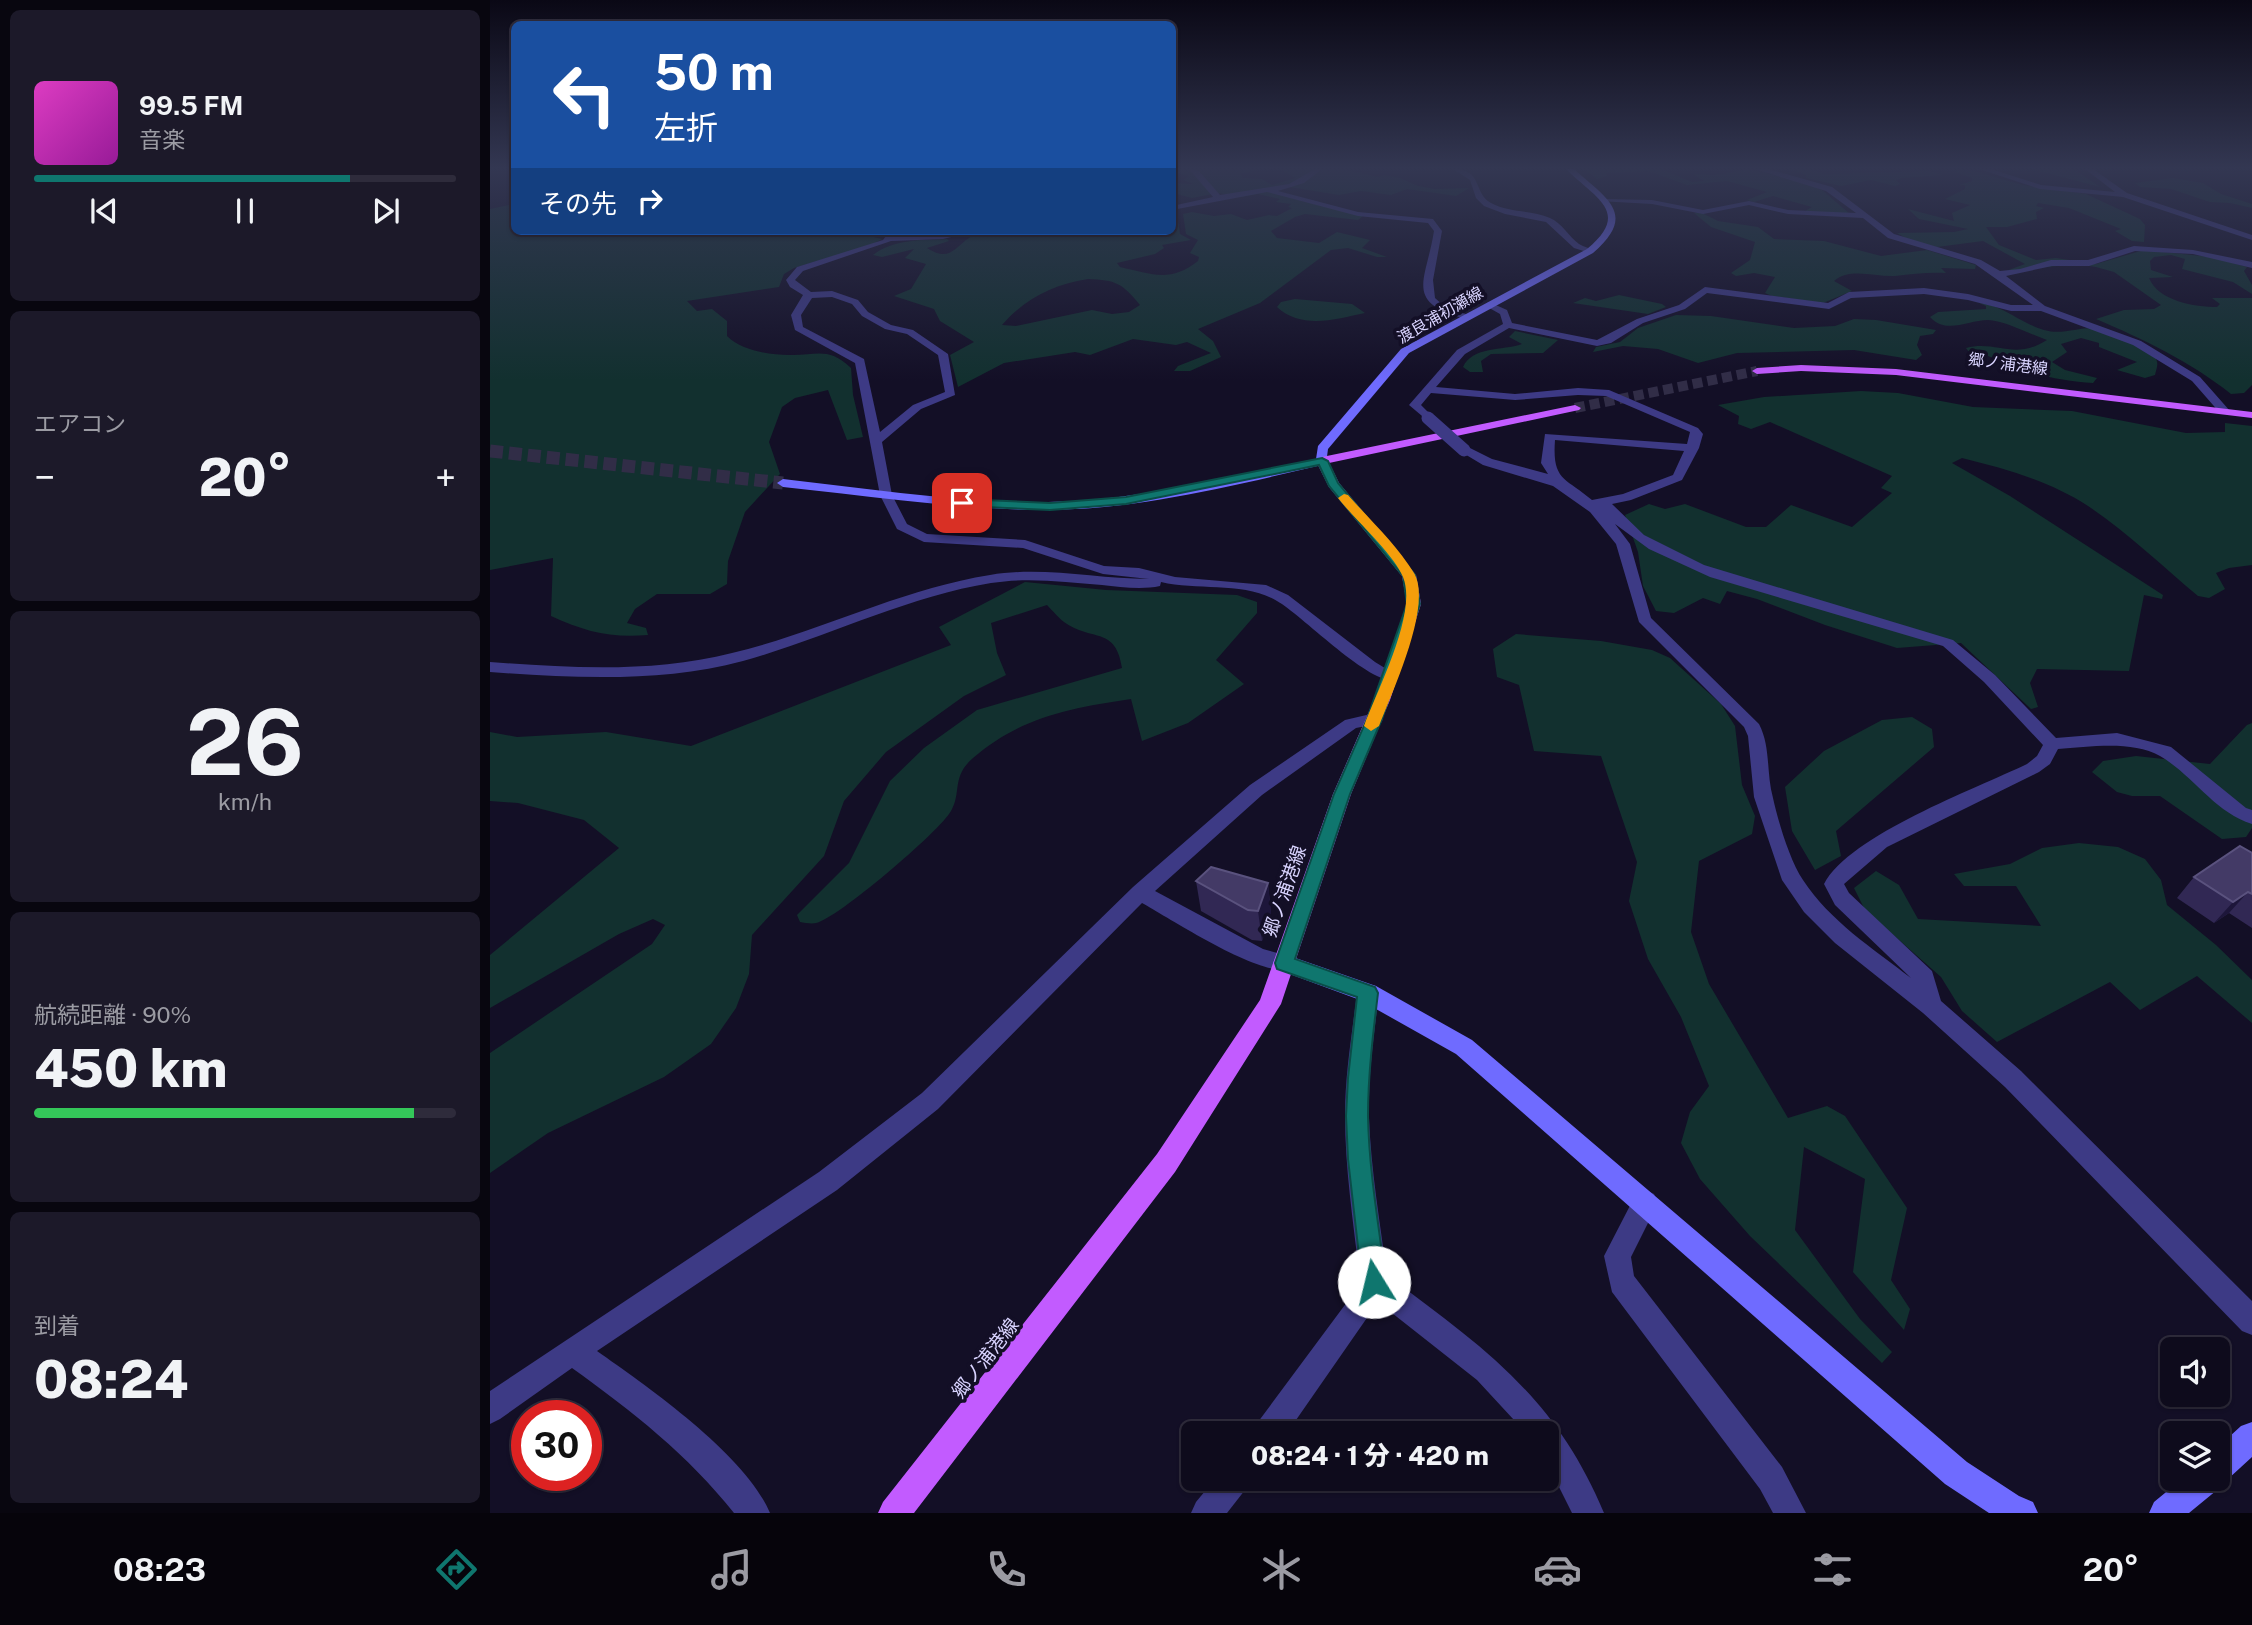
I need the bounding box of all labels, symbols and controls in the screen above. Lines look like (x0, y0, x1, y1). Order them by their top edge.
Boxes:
text: 50 m (654, 43, 774, 101)
icon: left (539, 49, 630, 140)
text: 99.5 FM (139, 90, 243, 121)
text: 左折 (654, 109, 718, 146)
text: 音楽 (139, 126, 185, 153)
icon: right (631, 182, 669, 220)
text: その先 (539, 188, 617, 219)
icon: previous (85, 192, 123, 230)
icon: pause (226, 192, 264, 230)
icon: next (367, 192, 405, 230)
street label: 渡良浦初瀬線 (1394, 283, 1486, 347)
street label: 郷ノ浦港線 (1967, 350, 2049, 378)
text: エアコン (34, 410, 126, 437)
text: 20° (198, 447, 292, 508)
text: − (34, 455, 55, 500)
text: + (435, 455, 456, 500)
pin (932, 473, 992, 533)
icon: arrive (943, 484, 981, 522)
text: 26 (186, 689, 304, 795)
text: km/h (218, 788, 272, 815)
street label: 郷ノ浦港線 (1258, 842, 1310, 940)
text: 航続距離 · 90% (34, 1001, 191, 1028)
text: 450 km (34, 1038, 228, 1099)
position arrow (1337, 1245, 1411, 1319)
text: 到着 (34, 1312, 80, 1339)
street label: 郷ノ浦港線 (947, 1314, 1023, 1402)
map controls (2160, 1337, 2230, 1491)
button: sound (2160, 1337, 2230, 1407)
text: 08:24 (34, 1349, 189, 1410)
speed limit sign: 30 (511, 1400, 602, 1491)
button: layers (2160, 1421, 2230, 1491)
text: 08:24 · 1 分 · 420 m (1251, 1440, 1489, 1471)
icon: directions (432, 1545, 481, 1594)
icon: music (707, 1545, 756, 1594)
icon: phone (982, 1545, 1031, 1594)
icon: climate (1257, 1545, 1306, 1594)
icon: car (1533, 1545, 1582, 1594)
icon: filters (1808, 1545, 1857, 1594)
text: 08:23 (113, 1551, 206, 1588)
text: 20° (2083, 1551, 2139, 1588)

